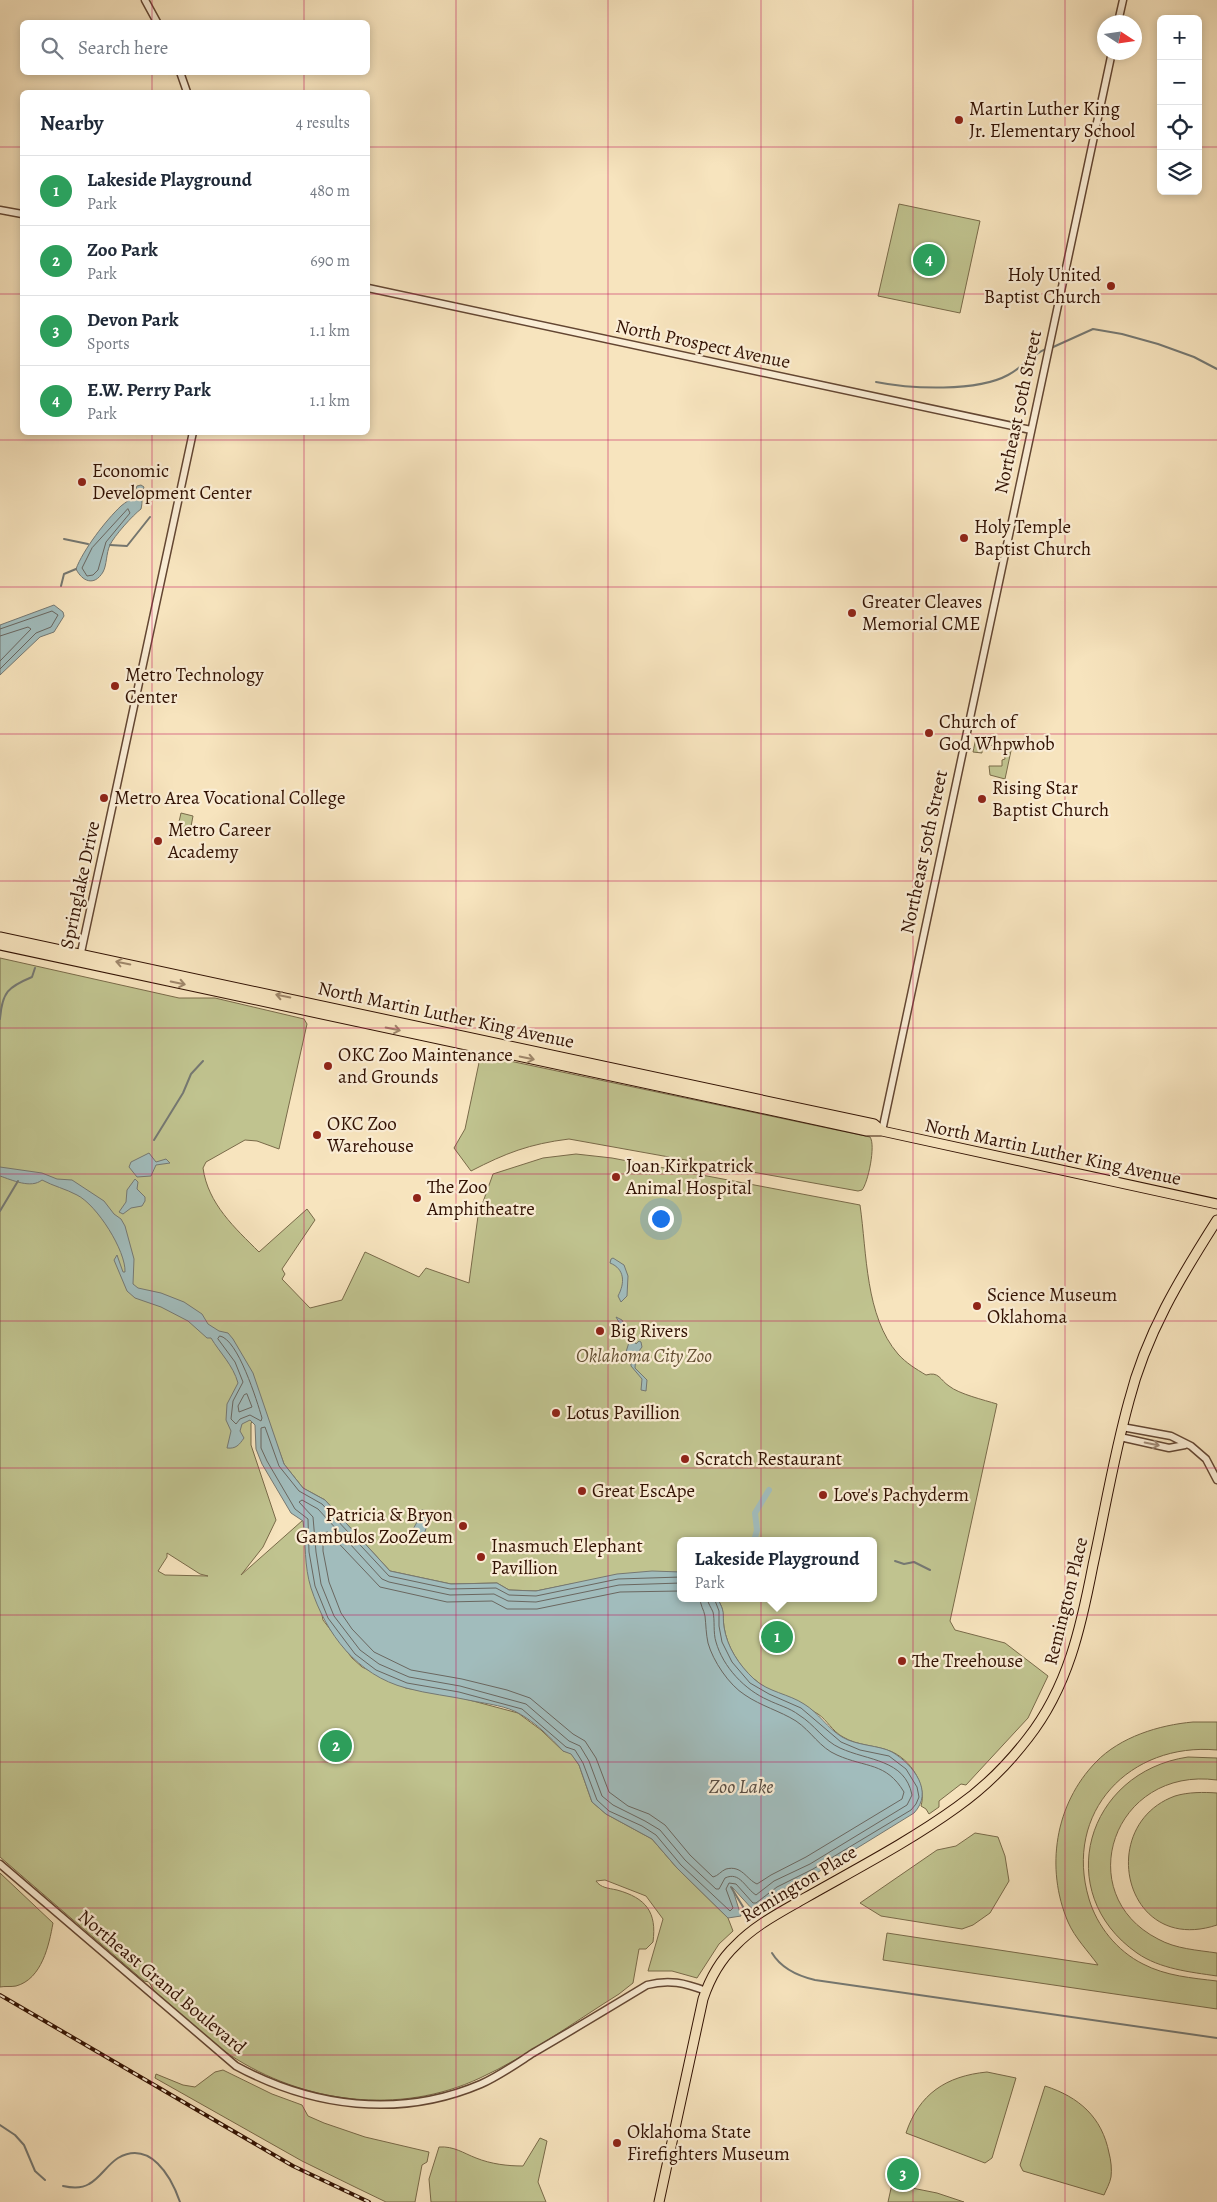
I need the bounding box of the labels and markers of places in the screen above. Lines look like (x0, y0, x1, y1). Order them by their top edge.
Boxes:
place label: Martin Luther King Jr. Elementary School (969, 96, 1136, 144)
marker: Martin Luther King Jr. Elementary School (953, 114, 965, 126)
pin: 4 (913, 241, 945, 279)
place label: Holy United Baptist Church (984, 262, 1102, 310)
marker: Holy United Baptist Church (1105, 280, 1117, 292)
place label: Economic Development Center (92, 458, 252, 506)
marker: Economic Development Center (76, 476, 88, 488)
place label: Holy Temple Baptist Church (974, 514, 1091, 562)
marker: Holy Temple Baptist Church (958, 532, 970, 544)
place label: Greater Cleaves Memorial CME (862, 589, 982, 637)
marker: Greater Cleaves Memorial CME (846, 607, 858, 619)
place label: Metro Technology Center (125, 662, 264, 710)
marker: Metro Technology Center (109, 680, 121, 692)
place label: Church of God Whpwhob (939, 709, 1055, 757)
marker: Church of God Whpwhob (923, 727, 935, 739)
place label: Rising Star Baptist Church (992, 775, 1109, 823)
place label: Metro Area Vocational College (114, 785, 345, 811)
marker: Metro Area Vocational College (98, 792, 110, 804)
marker: Rising Star Baptist Church (976, 793, 988, 805)
place label: Metro Career Academy (167, 817, 271, 865)
marker: Metro Career Academy (152, 835, 164, 847)
place label: OKC Zoo Maintenance and Grounds (338, 1042, 513, 1090)
marker: OKC Zoo Maintenance and Grounds (322, 1060, 334, 1072)
place label: OKC Zoo Warehouse (326, 1111, 414, 1159)
marker: OKC Zoo Warehouse (311, 1129, 323, 1141)
place label: Joan Kirkpatrick Animal Hospital (625, 1153, 754, 1201)
marker: Joan Kirkpatrick Animal Hospital (610, 1171, 622, 1183)
place label: The Zoo Amphitheatre (426, 1174, 535, 1222)
marker: The Zoo Amphitheatre (411, 1192, 423, 1204)
place label: Science Museum Oklahoma (987, 1282, 1117, 1330)
marker: Science Museum Oklahoma (971, 1300, 983, 1312)
place label: Big Rivers (610, 1318, 688, 1344)
marker: Big Rivers (594, 1325, 606, 1337)
place label: Lotus Pavillion (566, 1400, 680, 1426)
marker: Lotus Pavillion (550, 1407, 562, 1419)
place label: Scratch Restaurant (695, 1446, 842, 1472)
marker: Scratch Restaurant (679, 1453, 691, 1465)
place label: Great EscApe (592, 1478, 695, 1504)
place label: Love's Pachyderm (833, 1482, 969, 1508)
marker: Great EscApe (576, 1485, 588, 1497)
marker: Love's Pachyderm (817, 1489, 829, 1501)
place label: Patricia & Bryon Gambulos ZooZeum (296, 1502, 453, 1550)
marker: Patricia & Bryon Gambulos ZooZeum (457, 1520, 469, 1532)
place label: Inasmuch Elephant Pavillion (491, 1533, 643, 1581)
marker: Inasmuch Elephant Pavillion (475, 1551, 487, 1563)
pin: 1 (761, 1618, 793, 1656)
place label: The Treehouse (912, 1648, 1023, 1674)
marker: The Treehouse (896, 1655, 908, 1667)
pin: 2 (320, 1727, 352, 1765)
place label: Oklahoma State Firefighters Museum (627, 2119, 790, 2167)
marker: Oklahoma State Firefighters Museum (611, 2137, 623, 2149)
pin: 3 (887, 2155, 919, 2193)

